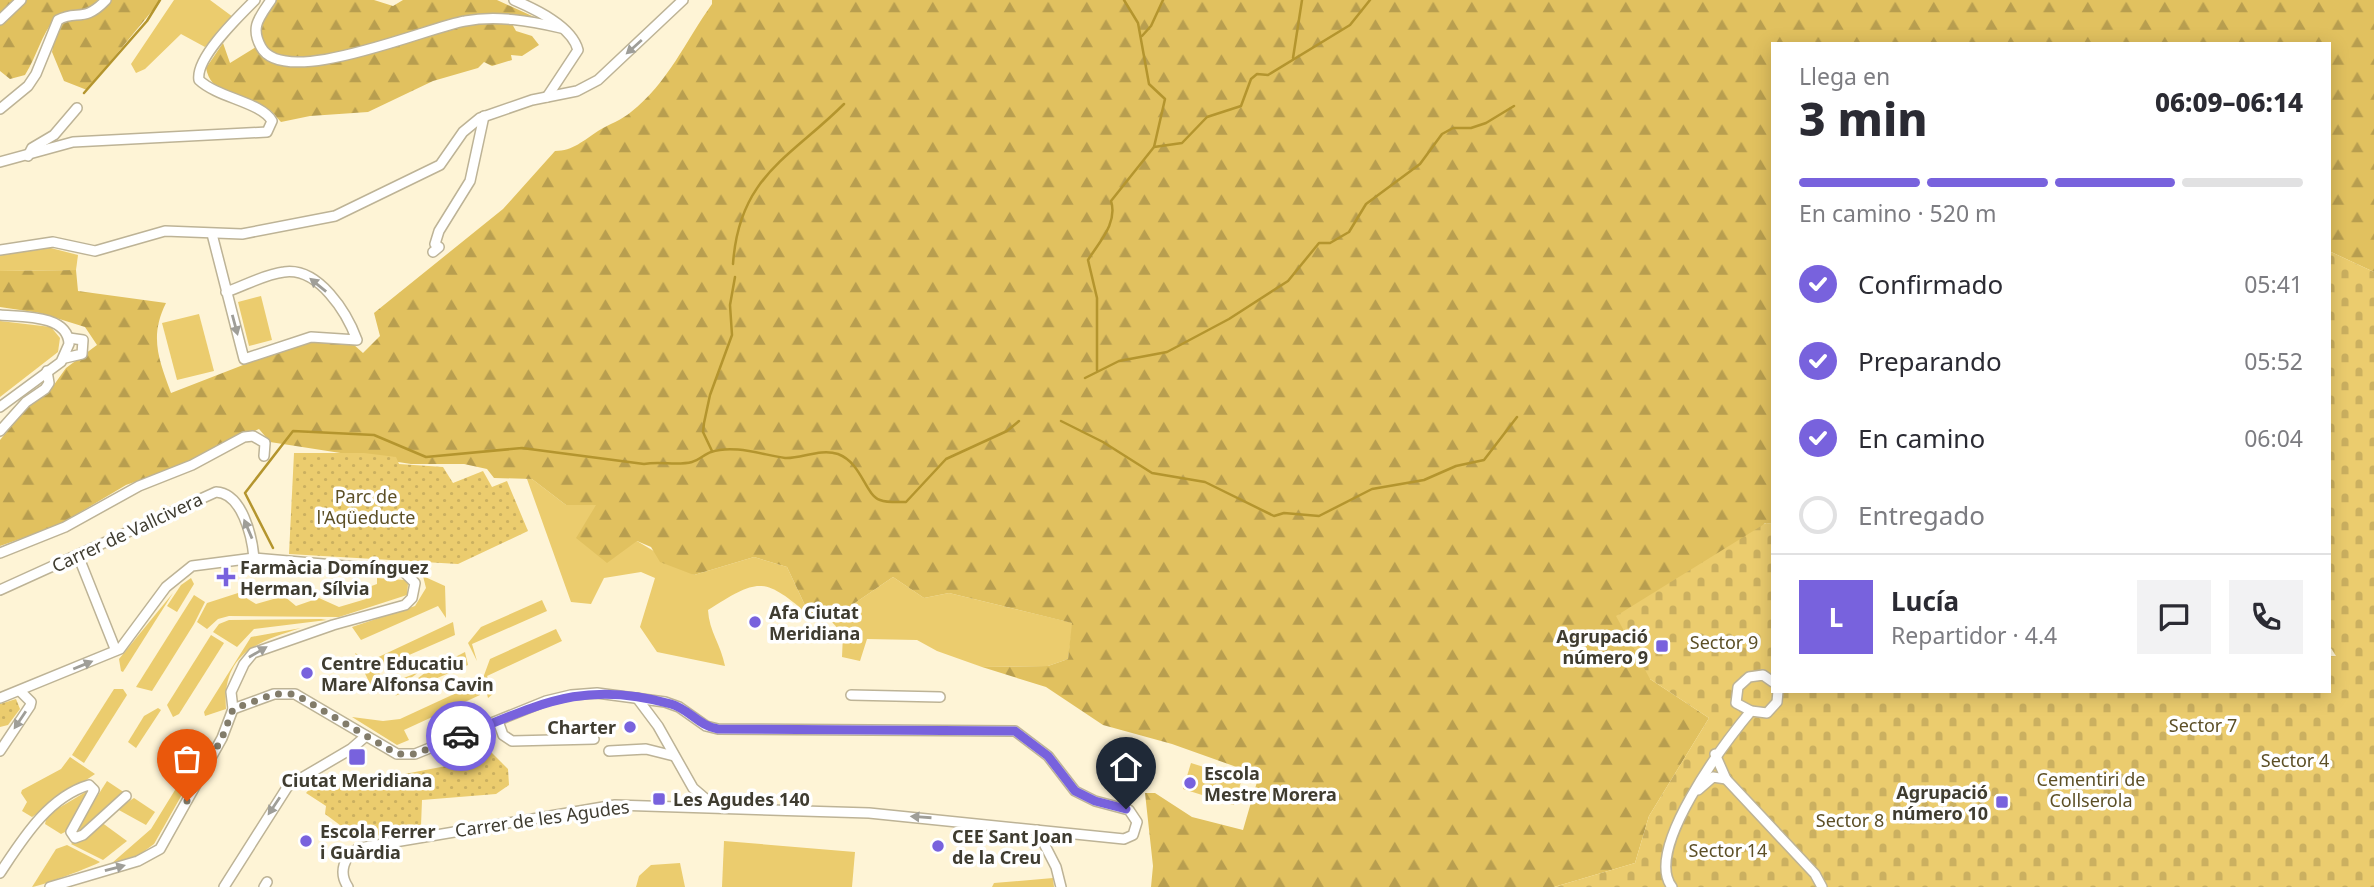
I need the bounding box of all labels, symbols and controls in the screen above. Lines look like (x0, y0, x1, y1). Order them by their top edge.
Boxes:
one-way arrow (626, 39, 643, 55)
text: Llega en (1799, 60, 1890, 92)
text: 06:09–06:14 (2155, 84, 2303, 120)
text: 3 min (1799, 87, 1928, 149)
text: En camino · 520 m (1799, 197, 1997, 229)
icon: check (1799, 265, 1837, 303)
text: Confirmado (1858, 266, 2003, 302)
text: 05:41 (2244, 268, 2303, 300)
one-way arrow (309, 278, 327, 293)
one-way arrow (230, 315, 241, 337)
icon: check (1799, 342, 1837, 380)
text: Preparando (1858, 343, 2002, 379)
text: 05:52 (2244, 345, 2303, 377)
icon: check (1799, 419, 1837, 457)
text: En camino (1858, 420, 1985, 456)
text: 06:04 (2244, 422, 2303, 454)
park label: Parc de l'Aqüeducte (317, 484, 415, 529)
street label: Carrer de Vallcivera (48, 487, 206, 577)
text: Entregado (1858, 497, 1985, 533)
one-way arrow (242, 519, 254, 539)
place label: Farmàcia Domínguez Herman, Sílvia (240, 555, 429, 600)
marker: Farmàcia Domínguez Herman, Sílvia (218, 569, 234, 585)
button: chat (2137, 580, 2211, 654)
button: phone (2229, 580, 2303, 654)
text: Lucía (1891, 583, 1959, 619)
text: L (1829, 599, 1843, 635)
place label: Afa Ciutat Meridiana (769, 600, 860, 645)
marker: Afa Ciutat Meridiana (747, 614, 763, 630)
text: Repartidor · 4.4 (1891, 619, 2057, 651)
place label: Agrupació número 9 (1556, 624, 1648, 669)
park label: Sector 9 (1690, 630, 1758, 654)
marker: Agrupació número 9 (1654, 638, 1670, 654)
one-way arrow (249, 645, 268, 658)
place label: Centre Educatiu Mare Alfonsa Cavin (321, 651, 494, 696)
one-way arrow (73, 659, 93, 671)
marker: Centre Educatiu Mare Alfonsa Cavin (299, 665, 315, 681)
courier (426, 701, 496, 771)
one-way arrow (14, 710, 27, 730)
park label: Sector 7 (2169, 713, 2237, 737)
place label: Charter (547, 715, 616, 739)
icon: car (442, 717, 480, 755)
marker: Charter (622, 719, 638, 735)
pin (157, 729, 217, 801)
pin (1096, 737, 1156, 809)
icon: bag (168, 740, 206, 778)
marker: Ciutat Meridiana (347, 747, 367, 767)
icon: home (1107, 748, 1145, 786)
park label: Sector 4 (2261, 748, 2329, 772)
place label: Escola Mestre Morera (1204, 761, 1337, 806)
park label: Cementiri de Collserola (2037, 767, 2145, 812)
place label: Ciutat Meridiana (282, 768, 432, 792)
marker: Escola Mestre Morera (1182, 775, 1198, 791)
place label: Agrupació número 10 (1892, 780, 1988, 825)
place label: Les Agudes 140 (673, 787, 810, 811)
marker: Les Agudes 140 (651, 791, 667, 807)
street label: Carrer de les Agudes (453, 794, 631, 842)
marker: Agrupació número 10 (1994, 794, 2010, 810)
one-way arrow (267, 797, 281, 815)
park label: Sector 8 (1816, 808, 1884, 832)
one-way arrow (909, 811, 931, 822)
place label: Escola Ferrer i Guàrdia (320, 819, 436, 864)
place label: CEE Sant Joan de la Creu (952, 824, 1073, 869)
marker: Escola Ferrer i Guàrdia (298, 833, 314, 849)
marker: CEE Sant Joan de la Creu (930, 838, 946, 854)
park label: Sector 14 (1689, 838, 1767, 862)
one-way arrow (105, 862, 127, 873)

